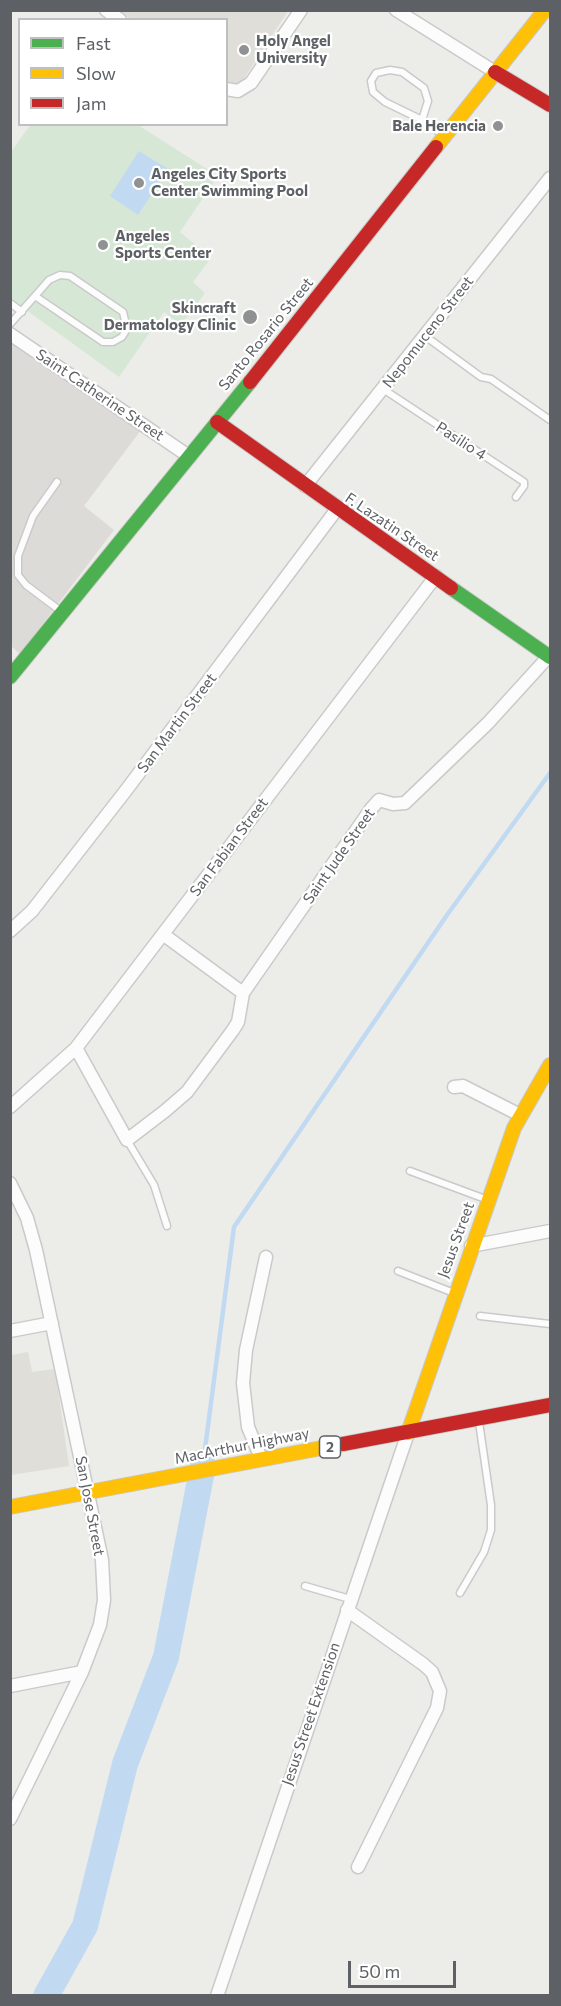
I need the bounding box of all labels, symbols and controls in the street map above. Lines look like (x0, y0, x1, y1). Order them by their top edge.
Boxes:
legend (18, 18, 228, 126)
text: Fast (76, 32, 111, 54)
place label: Holy Angel University (256, 32, 331, 67)
marker: Holy Angel University (237, 43, 251, 57)
text: Slow (76, 62, 116, 84)
text: Jam (76, 92, 106, 114)
place label: Bale Herencia (392, 117, 486, 135)
marker: Bale Herencia (491, 119, 505, 133)
place label: Angeles City Sports Center Swimming Pool (151, 165, 308, 200)
marker: Angeles City Sports Center Swimming Pool (132, 176, 146, 190)
place label: Angeles Sports Center (115, 227, 211, 262)
marker: Angeles Sports Center (96, 238, 110, 252)
street label: Nepomuceno Street (379, 273, 477, 391)
street label: Santo Rosario Street (215, 274, 317, 394)
place label: Skincraft Dermatology Clinic (104, 299, 236, 334)
marker: Skincraft Dermatology Clinic (241, 308, 259, 326)
street label: Saint Catherine Street (33, 345, 167, 445)
street label: Pasilio 4 (432, 418, 490, 464)
street label: F. Lazatin Street (342, 489, 442, 565)
street label: San Martin Street (134, 670, 220, 776)
street label: San Fabian Street (186, 794, 272, 900)
street label: Saint Jude Street (299, 805, 379, 907)
street label: Jesus Street (434, 1200, 478, 1280)
street label: MacArthur Highway (173, 1424, 311, 1468)
road number: 2 (320, 1436, 340, 1458)
street label: San Jose Street (72, 1455, 108, 1557)
street label: Jesus Street Extension (278, 1640, 344, 1788)
scale bar (351, 1949, 459, 1987)
text: 50 m (359, 1960, 400, 1982)

